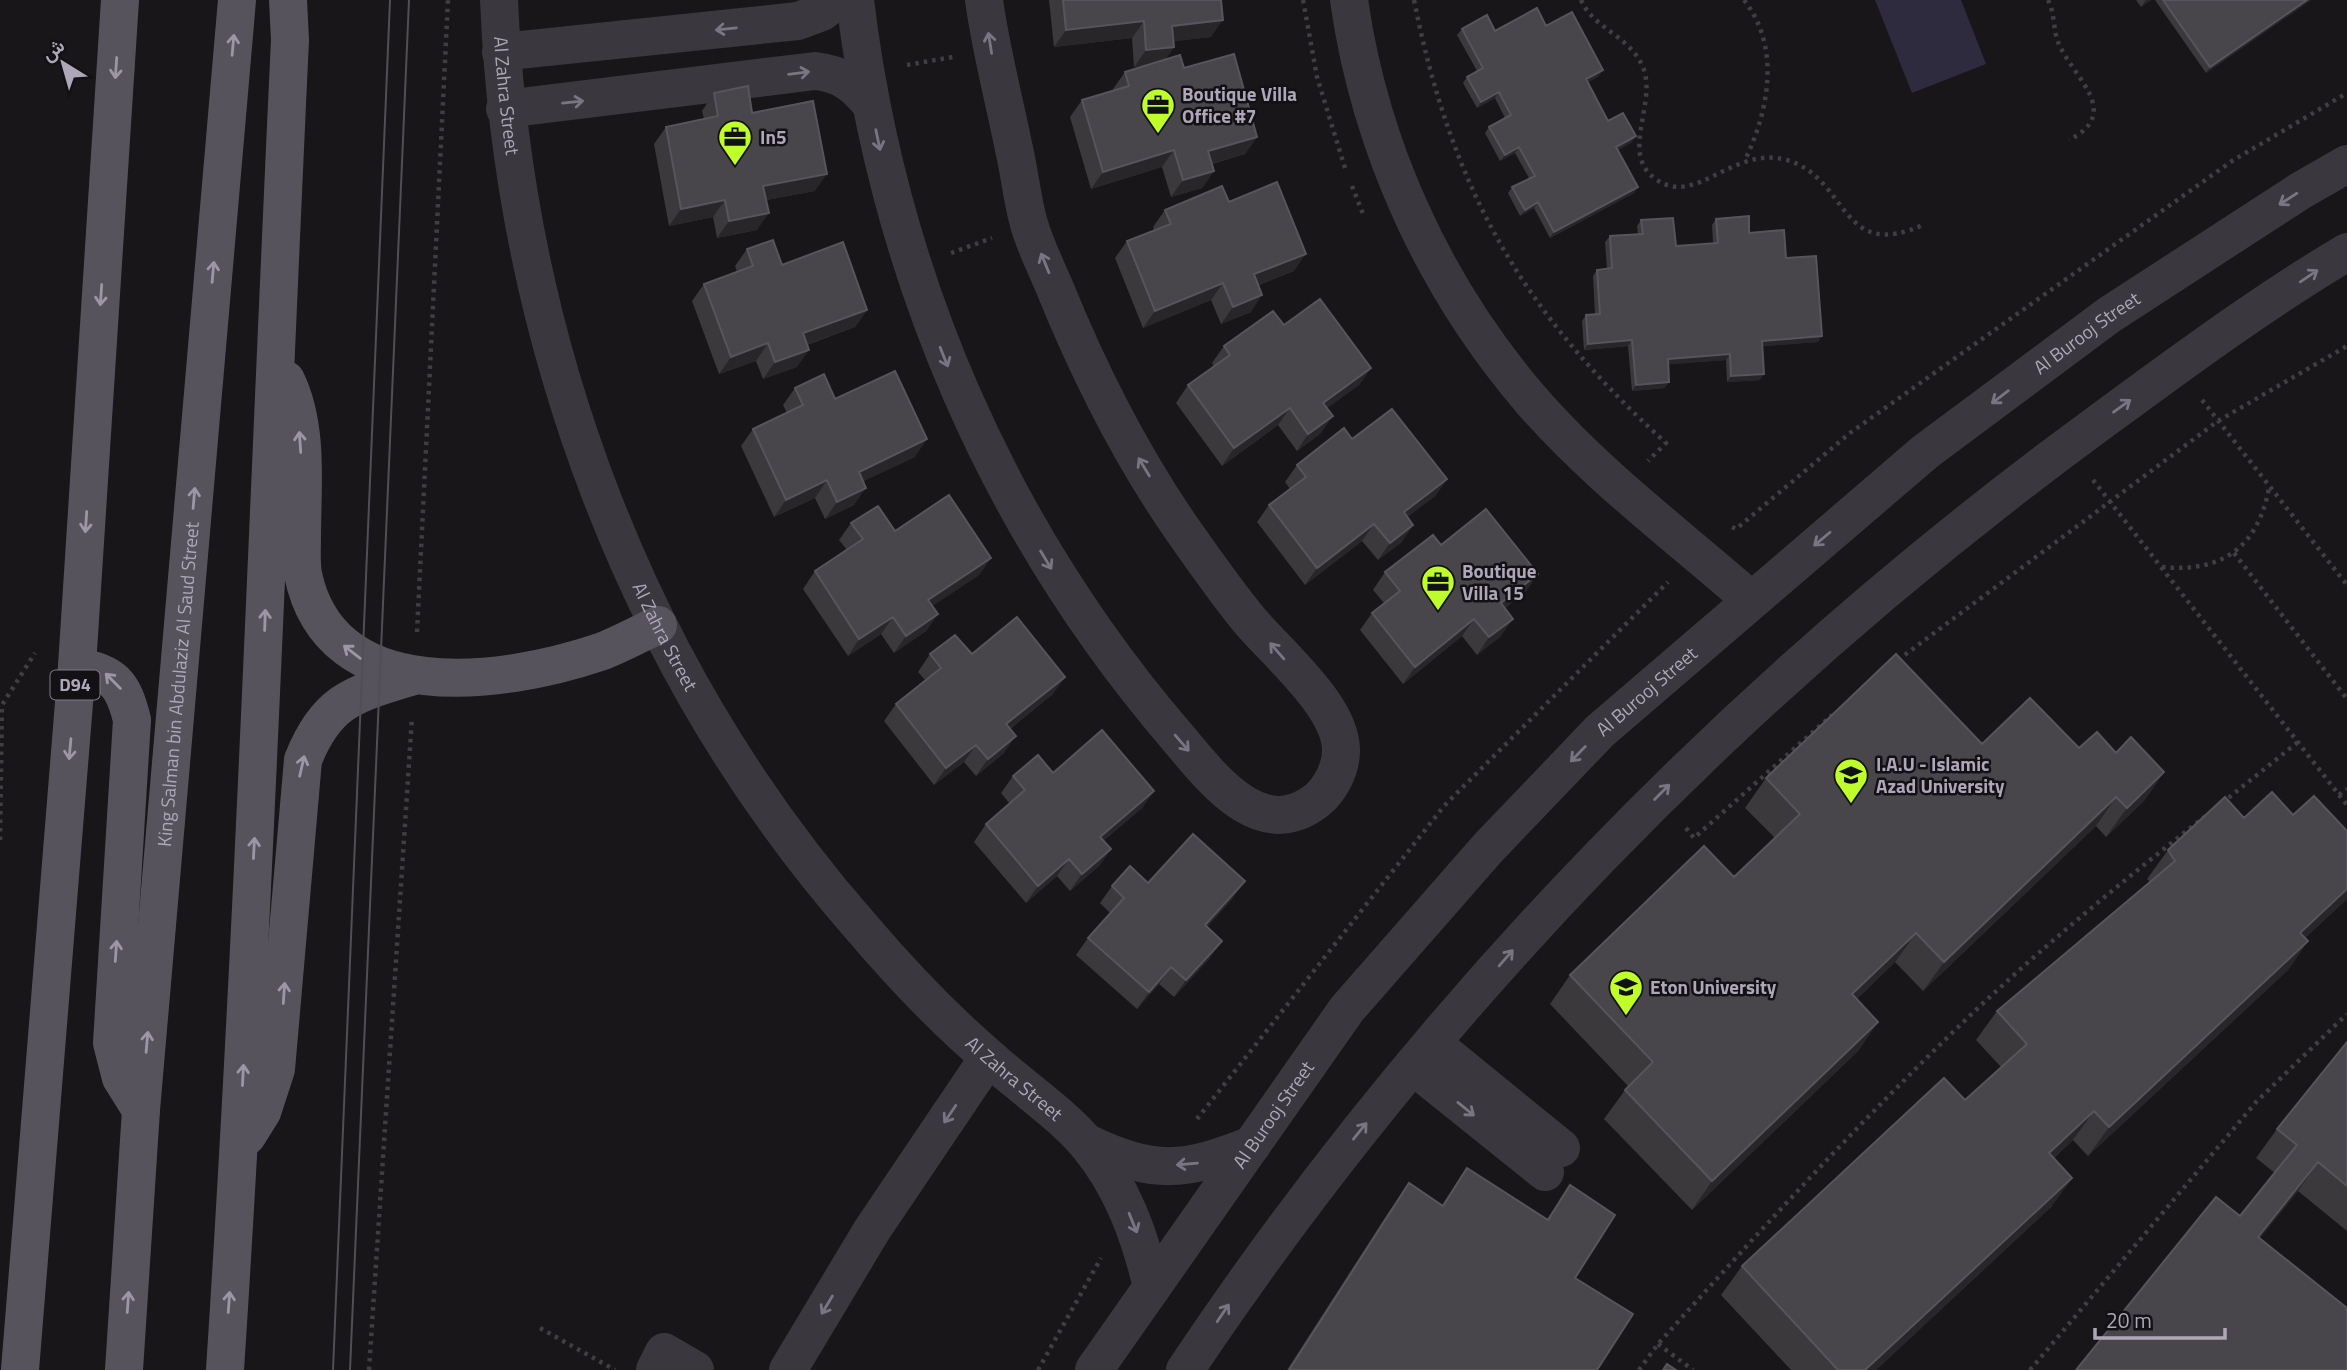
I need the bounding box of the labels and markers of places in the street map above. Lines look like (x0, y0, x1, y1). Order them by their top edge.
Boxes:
place label: Boutique Villa Office #7 (1182, 79, 1297, 130)
office icon: Boutique Villa Office #7 (1139, 86, 1177, 135)
office icon: In5 (716, 118, 754, 167)
place label: In5 (760, 122, 787, 151)
place label: Boutique Villa 15 (1462, 556, 1537, 607)
office icon: Boutique Villa 15 (1419, 563, 1457, 612)
place label: I.A.U - Islamic Azad University (1876, 749, 2005, 800)
school or university icon: I.A.U - Islamic Azad University (1832, 756, 1870, 805)
school or university icon: Eton University (1607, 968, 1645, 1017)
place label: Eton University (1650, 972, 1777, 1001)

